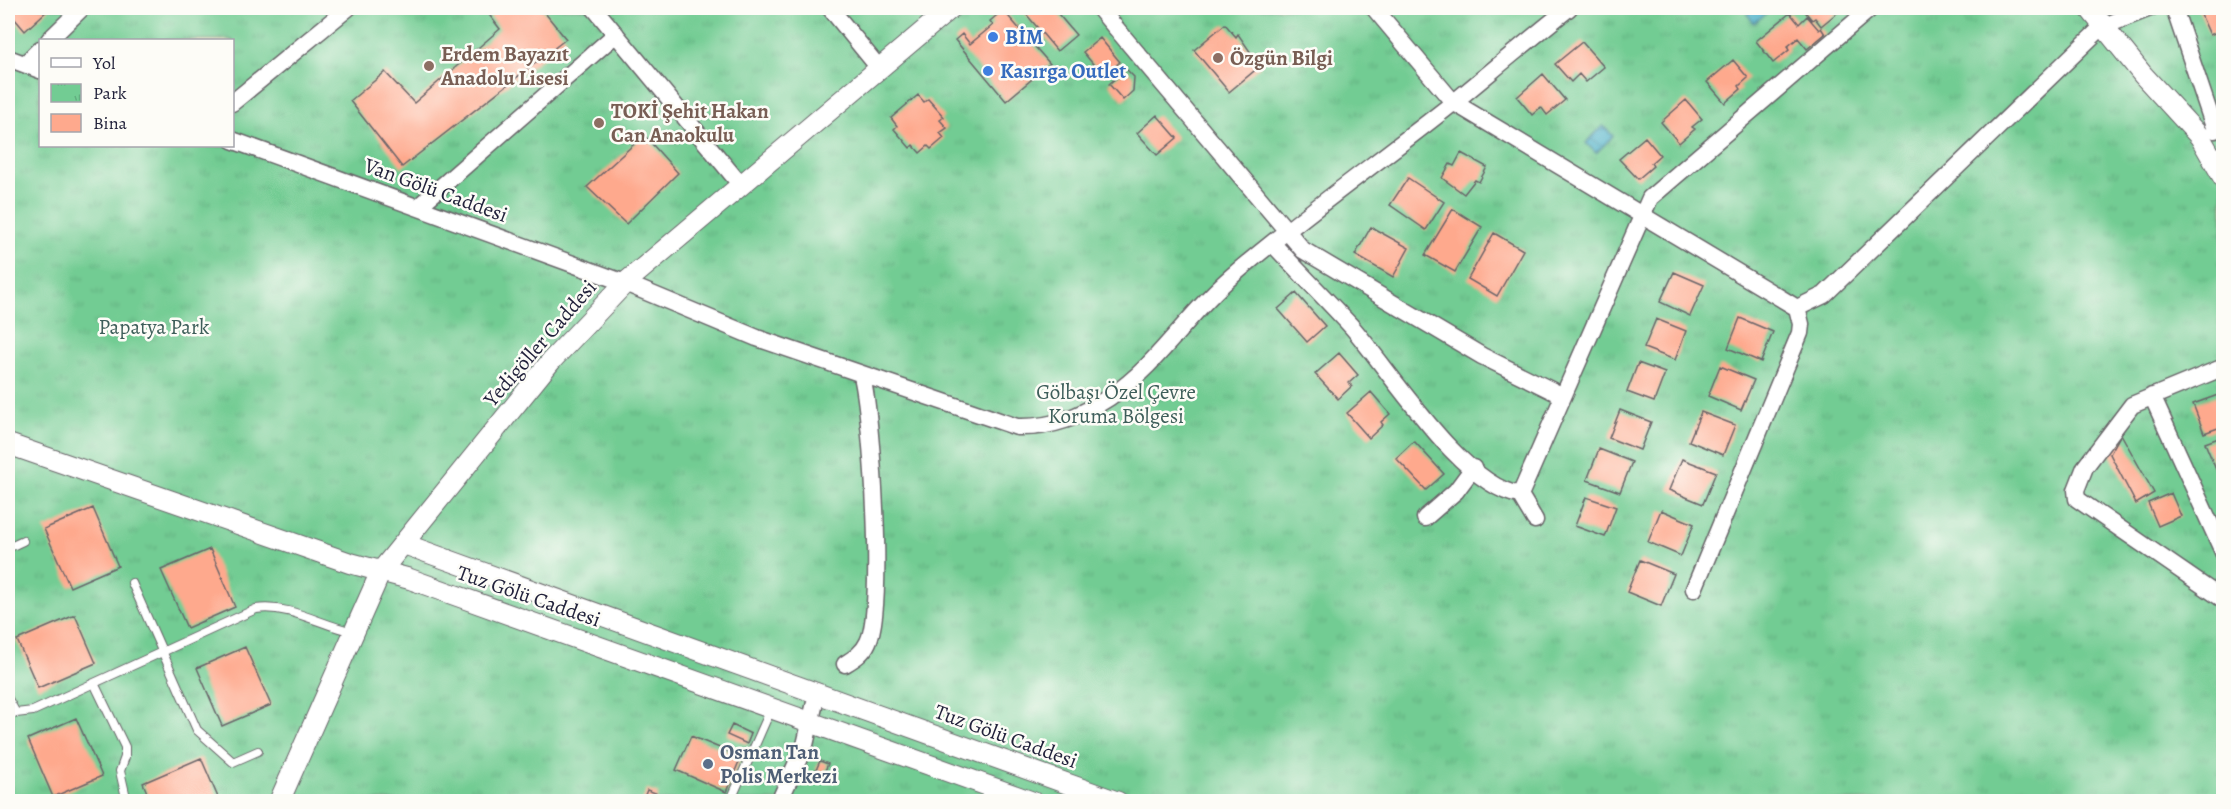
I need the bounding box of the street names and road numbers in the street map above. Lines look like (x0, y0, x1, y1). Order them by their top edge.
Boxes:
street label: Van Gölü Caddesi (360, 151, 512, 229)
street label: Yedigöller Caddesi (477, 274, 603, 413)
street label: Tuz Gölü Caddesi (454, 558, 605, 634)
street label: Tuz Gölü Caddesi (931, 697, 1081, 775)

